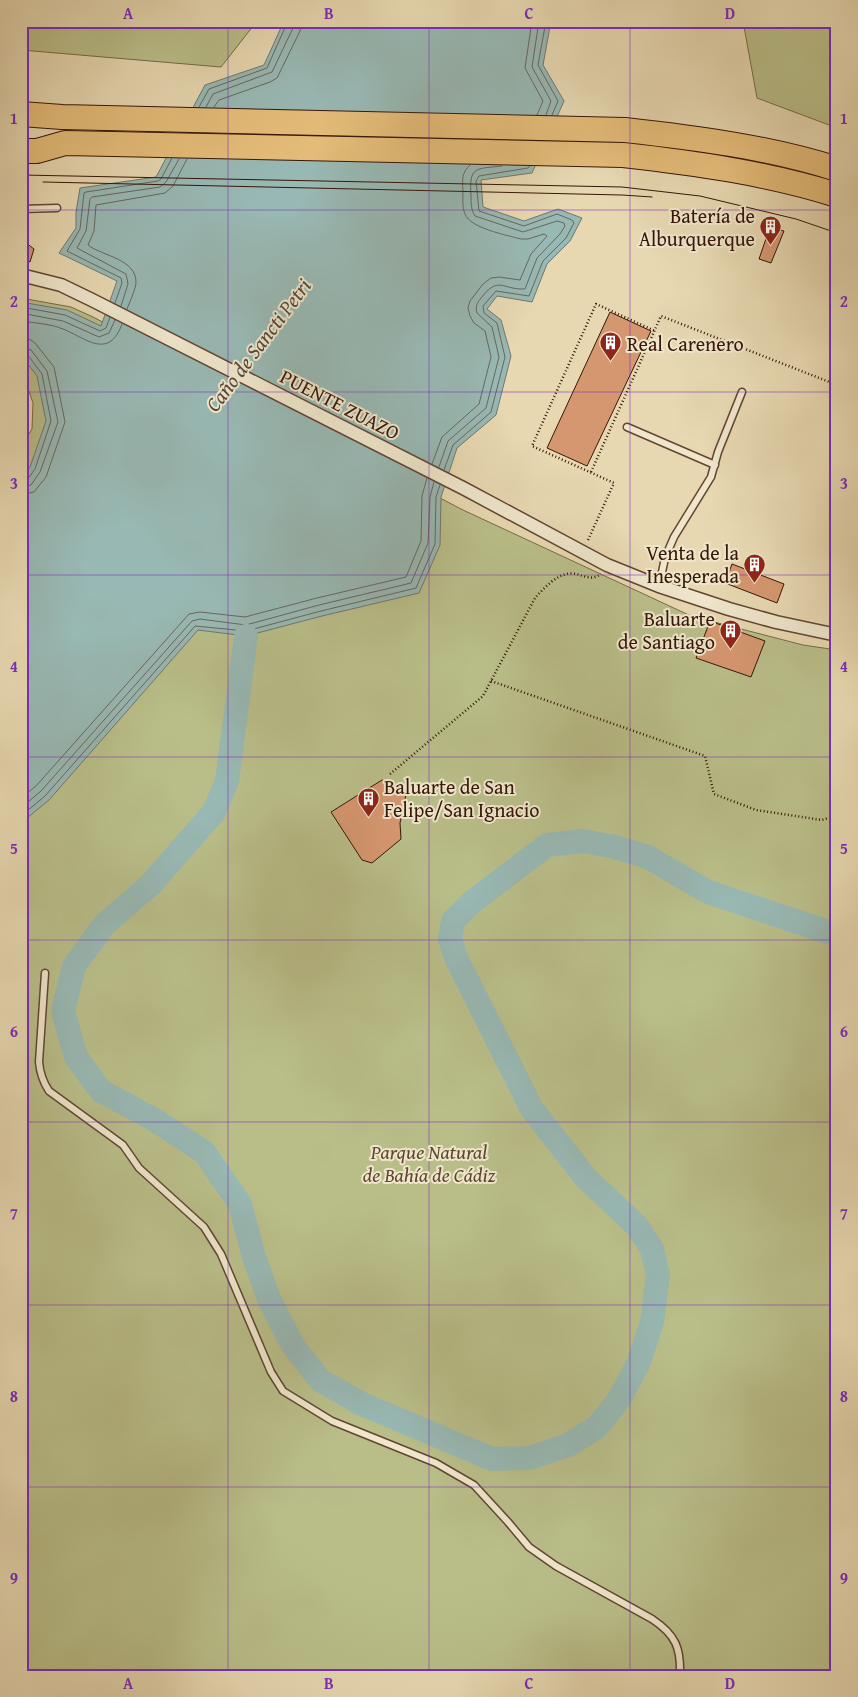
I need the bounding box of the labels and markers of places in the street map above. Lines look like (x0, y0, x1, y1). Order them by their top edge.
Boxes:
place label: Batería de Alburquerque (639, 201, 755, 253)
building icon: Batería de Alburquerque (759, 214, 783, 245)
place label: Real Carenero (627, 329, 744, 358)
building icon: Real Carenero (599, 331, 623, 362)
place label: Venta de la Inesperada (646, 538, 740, 590)
building icon: Venta de la Inesperada (743, 552, 767, 583)
place label: Baluarte de Santiago (618, 604, 715, 656)
building icon: Baluarte de Santiago (719, 618, 743, 649)
place label: Baluarte de San Felipe/San Ignacio (384, 772, 540, 824)
building icon: Baluarte de San Felipe/San Ignacio (356, 786, 380, 817)

